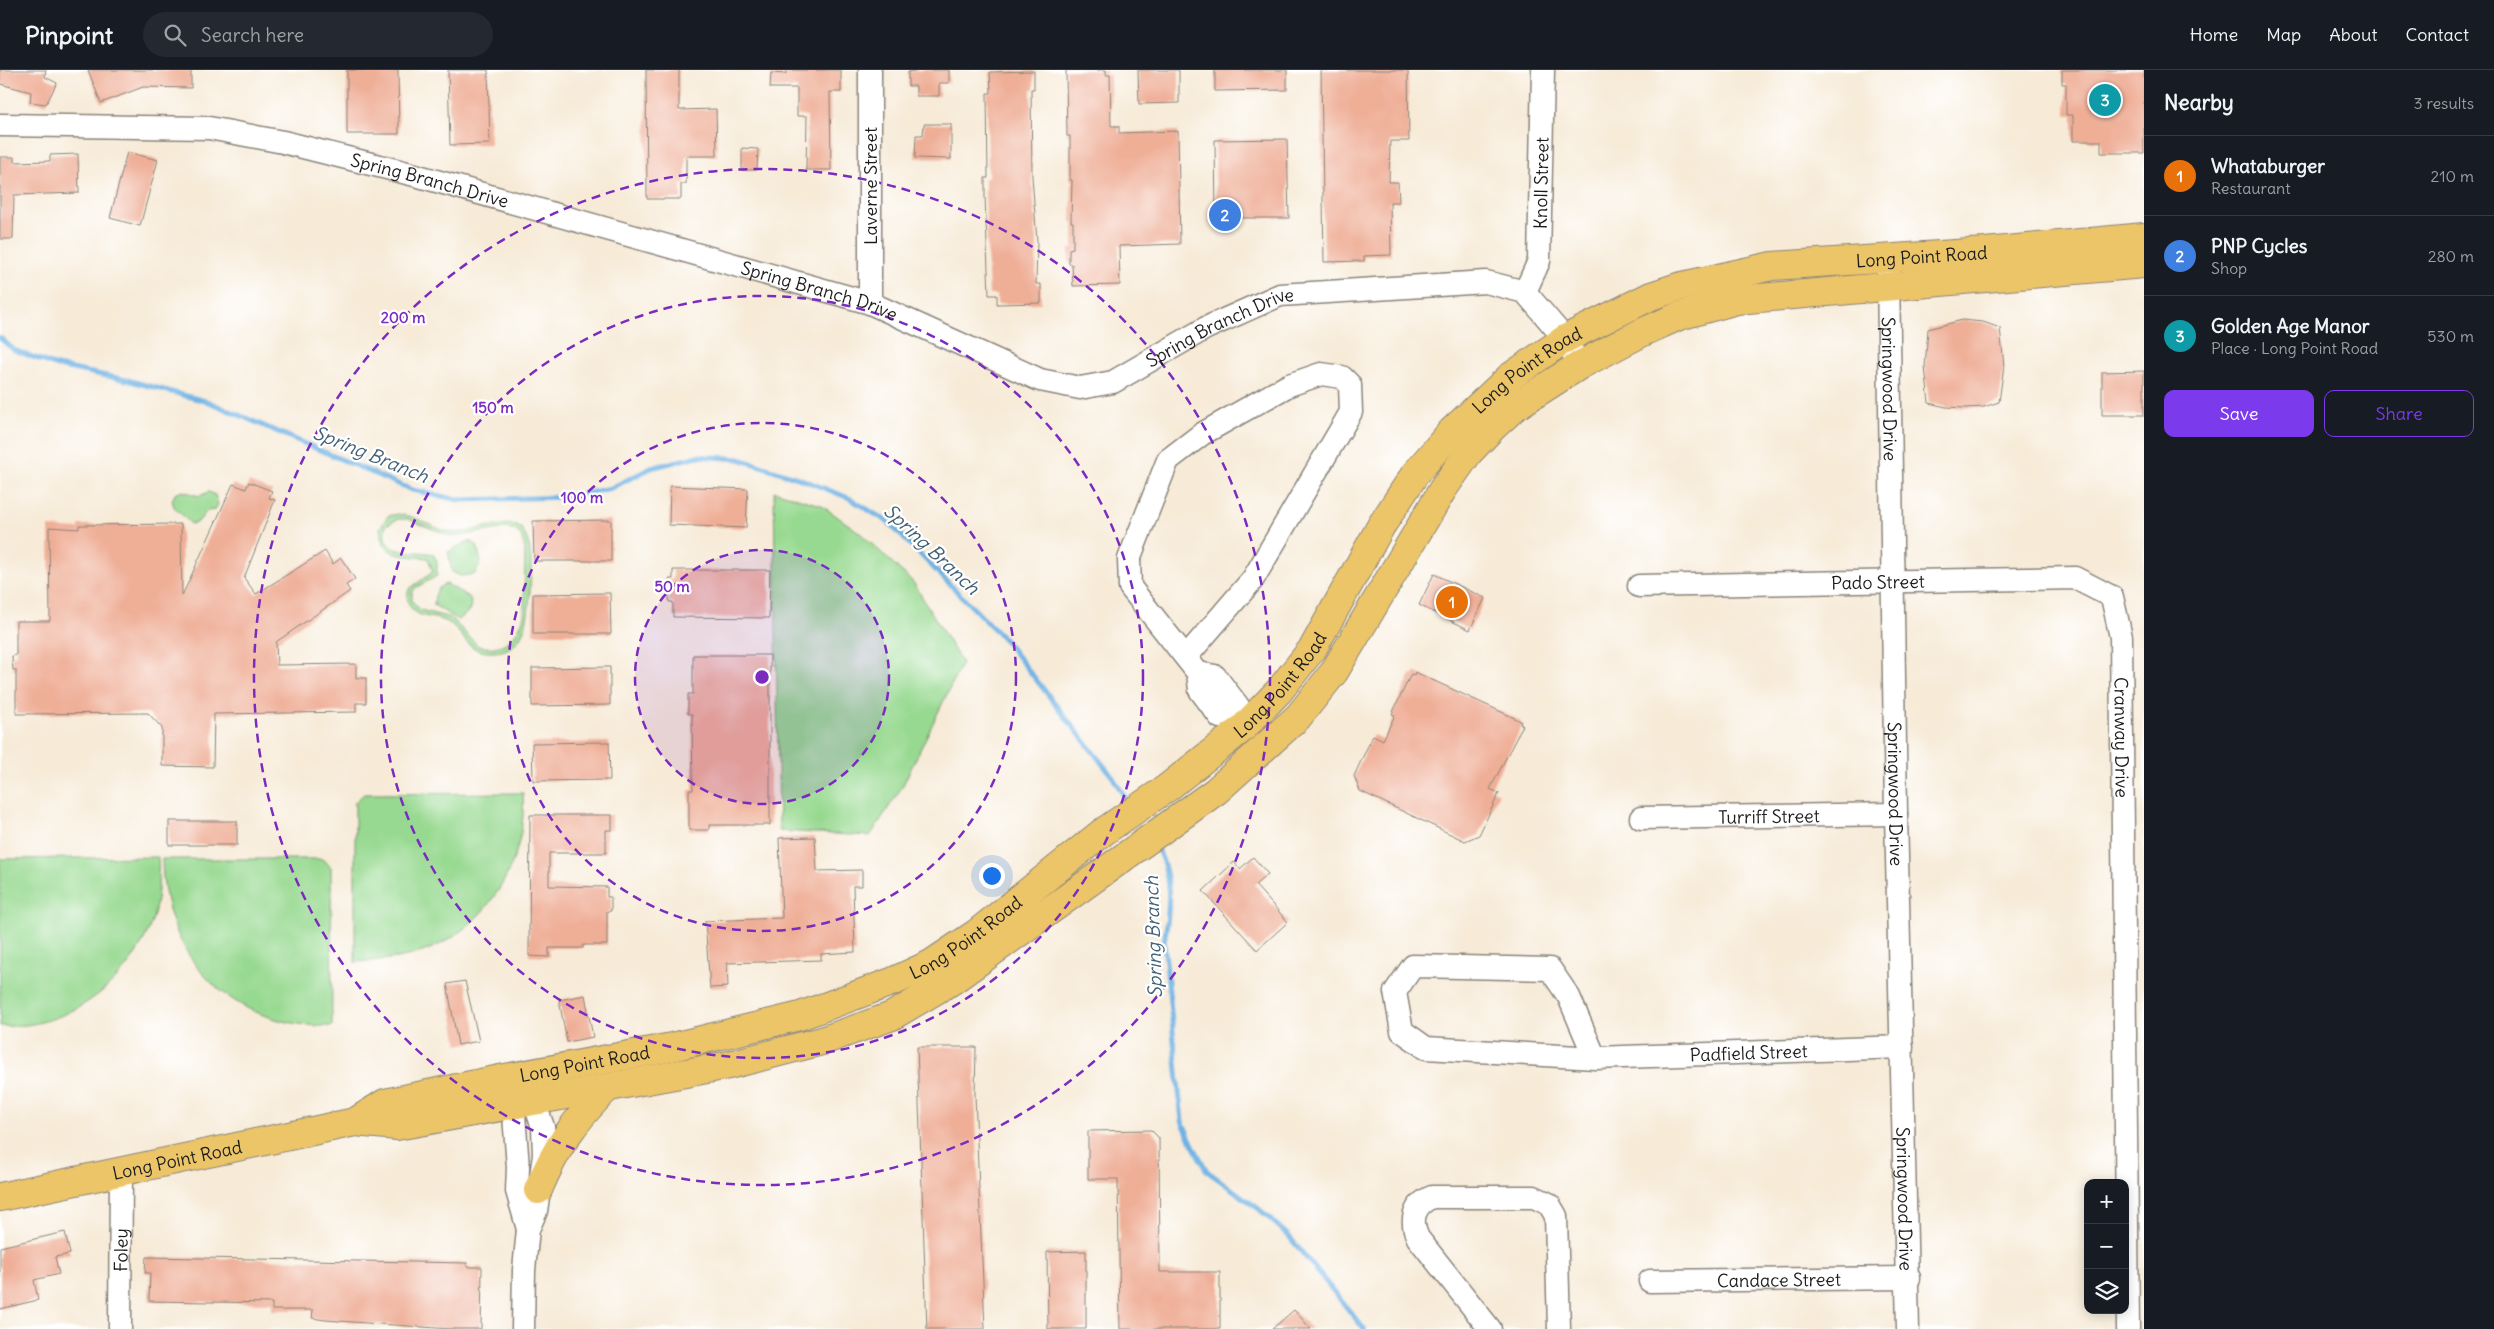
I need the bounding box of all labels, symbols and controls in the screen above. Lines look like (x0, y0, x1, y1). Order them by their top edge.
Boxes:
search box (143, 12, 493, 57)
text: Pinpoint (25, 20, 113, 50)
icon: search (161, 21, 189, 49)
text: Search here (201, 23, 304, 47)
text: Home (2190, 23, 2238, 46)
text: Map (2266, 23, 2301, 46)
text: About (2329, 23, 2377, 46)
text: Contact (2405, 23, 2469, 46)
pin: 3 (2089, 81, 2121, 119)
text: Nearby (2164, 89, 2234, 116)
text: 3 results (2414, 93, 2474, 113)
street label: Laverne Street (859, 127, 882, 245)
street label: Knoll Street (1528, 137, 1553, 229)
street label: Spring Branch Drive (348, 148, 511, 212)
text: Whataburger (2211, 154, 2325, 178)
text: 1 (2177, 166, 2183, 186)
text: 210 m (2431, 166, 2474, 186)
text: Restaurant (2211, 178, 2291, 198)
pin: 2 (1209, 196, 1241, 234)
text: PNP Cycles (2211, 234, 2307, 258)
street label: Long Point Road (1855, 240, 1989, 272)
text: 2 (2176, 246, 2184, 266)
text: 280 m (2428, 246, 2474, 266)
street label: Spring Branch Drive (739, 256, 901, 326)
text: Shop (2211, 258, 2247, 278)
street label: Spring Branch Drive (1142, 283, 1294, 372)
text: 200 m (381, 308, 425, 327)
text: Golden Age Manor (2211, 314, 2370, 338)
street label: Springwood Drive (1877, 317, 1902, 461)
street label: Long Point Road (1467, 321, 1586, 418)
text: 3 (2175, 326, 2185, 346)
text: 530 m (2427, 326, 2474, 346)
text: Place · Long Point Road (2211, 338, 2378, 358)
button: Save (2164, 390, 2314, 437)
button: Share (2324, 390, 2474, 437)
text: 150 m (472, 398, 514, 417)
water label: Spring Branch (310, 420, 433, 488)
text: 100 m (561, 488, 603, 507)
water label: Spring Branch (879, 499, 986, 600)
street label: Pado Street (1831, 569, 1925, 594)
text: 50 m (654, 577, 690, 596)
pin: 1 (1436, 583, 1468, 621)
street label: Long Point Road (1229, 628, 1331, 743)
centre of rings (753, 668, 771, 686)
street label: Cranway Drive (2110, 677, 2134, 798)
street label: Springwood Drive (1883, 722, 1909, 866)
street label: Turriff Street (1718, 804, 1820, 828)
your location (979, 863, 1005, 889)
water label: Spring Branch (1139, 875, 1167, 998)
street label: Long Point Road (906, 890, 1027, 984)
street label: Padfield Street (1689, 1039, 1808, 1066)
street label: Long Point Road (518, 1040, 652, 1087)
street label: Springwood Drive (1892, 1127, 1918, 1271)
street label: Long Point Road (110, 1135, 244, 1184)
map controls (2084, 1179, 2129, 1314)
button: + (2084, 1179, 2129, 1224)
button: − (2084, 1224, 2129, 1269)
street label: Foley (109, 1228, 132, 1272)
street label: Candace Street (1717, 1267, 1841, 1292)
button: layers (2084, 1269, 2129, 1314)

